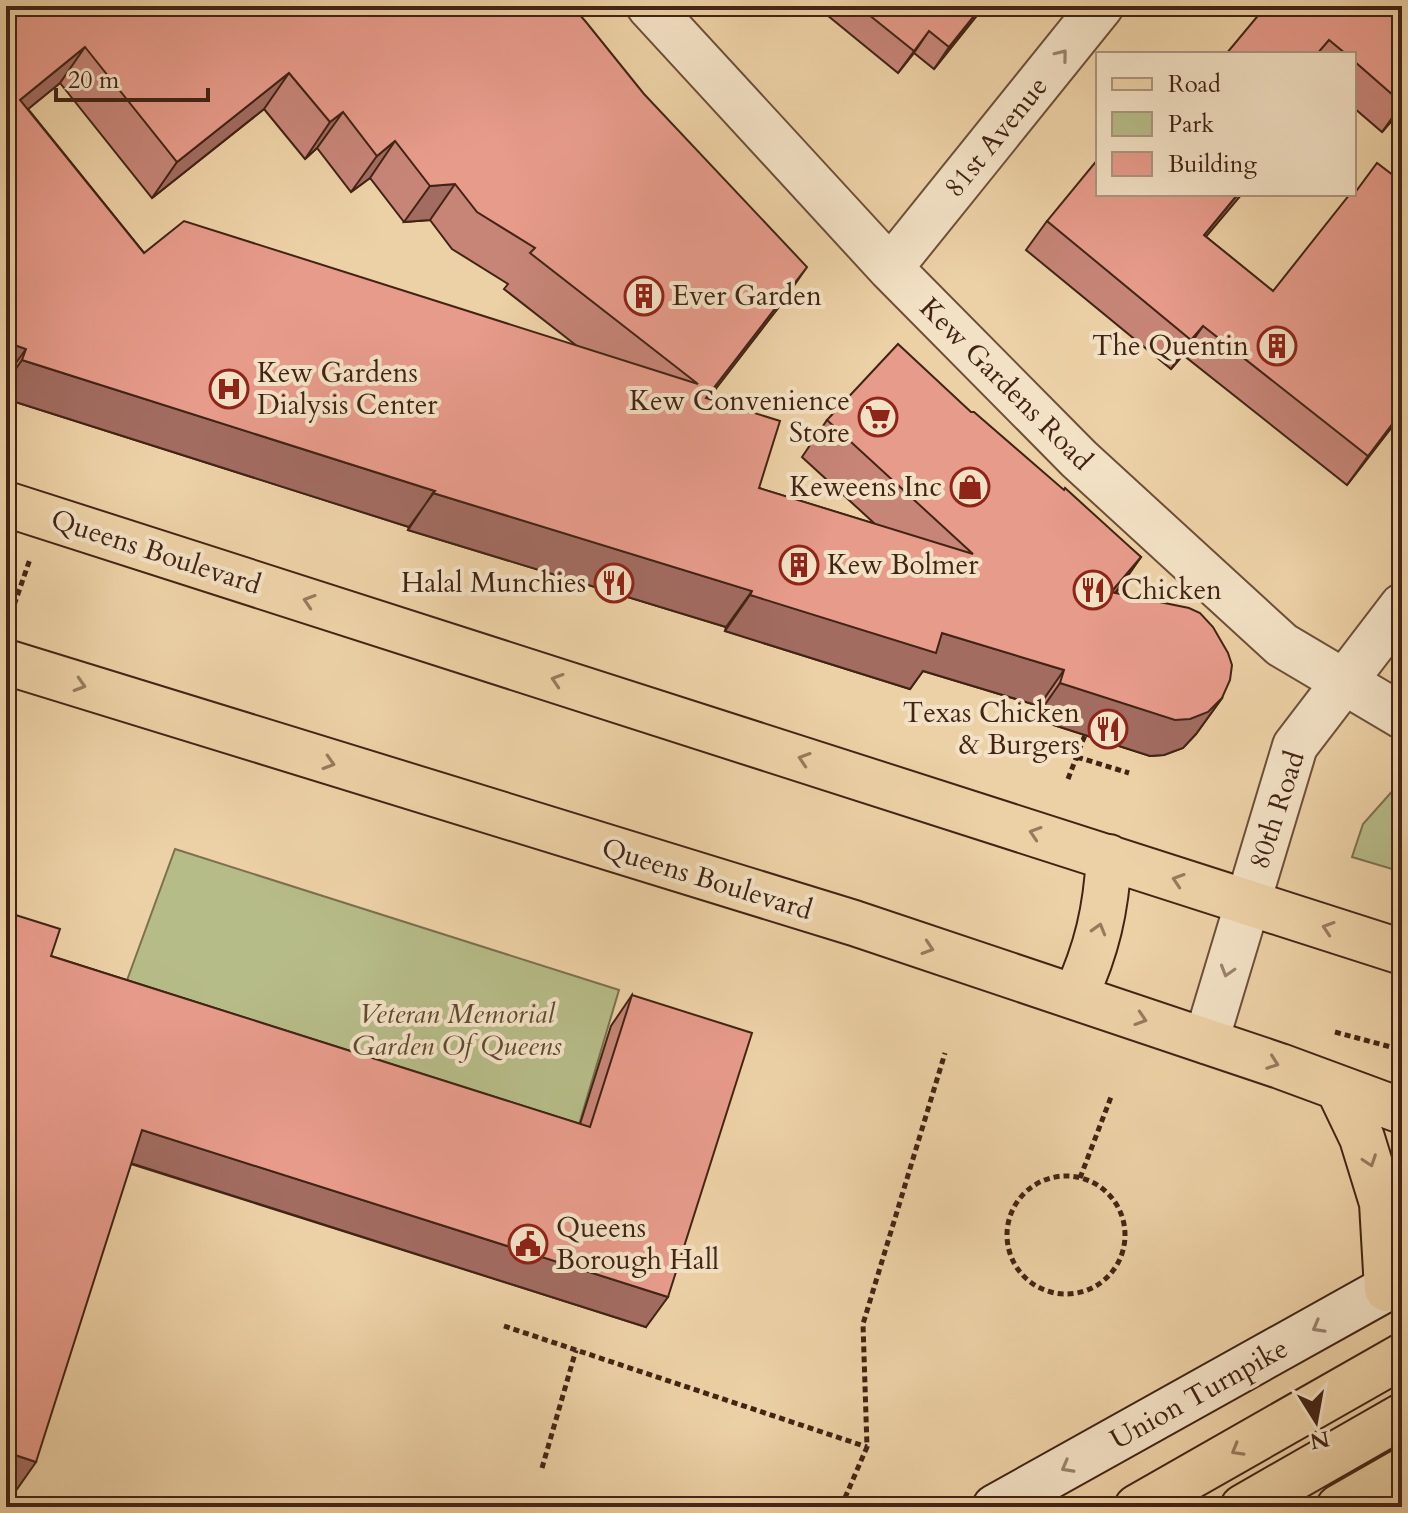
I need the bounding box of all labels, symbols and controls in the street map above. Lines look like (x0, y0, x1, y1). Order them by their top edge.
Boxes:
one-way arrow (1052, 49, 1067, 64)
scale bar (56, 52, 208, 102)
legend (1096, 52, 1356, 196)
text: 20 m (68, 64, 120, 97)
text: Road (1168, 68, 1221, 101)
street label: 81st Avenue (936, 69, 1056, 205)
text: Park (1168, 108, 1214, 141)
text: Building (1168, 148, 1258, 181)
building icon: Ever Garden (623, 275, 665, 317)
place label: Ever Garden (672, 277, 822, 315)
street label: Kew Gardens Road (911, 289, 1101, 479)
building icon: The Quentin (1256, 325, 1298, 367)
place label: The Quentin (1092, 327, 1249, 365)
place label: Kew Gardens Dialysis Center (257, 354, 438, 424)
hospital icon: Kew Gardens Dialysis Center (208, 368, 250, 410)
place label: Kew Convenience Store (629, 382, 850, 452)
supermarket icon: Kew Convenience Store (857, 396, 899, 438)
shop icon: Keweens Inc (949, 466, 991, 508)
place label: Keweens Inc (790, 468, 942, 506)
street label: Queens Boulevard (46, 500, 266, 604)
building icon: Kew Bolmer (778, 544, 820, 586)
place label: Kew Bolmer (827, 546, 979, 584)
restaurant icon: Halal Munchies (593, 562, 635, 604)
place label: Halal Munchies (401, 564, 586, 602)
restaurant icon: Chicken (1072, 569, 1114, 611)
place label: Chicken (1121, 571, 1222, 609)
one-way arrow (303, 594, 316, 610)
one-way arrow (550, 673, 564, 689)
one-way arrow (73, 676, 87, 692)
place label: Texas Chicken & Burgers (903, 694, 1080, 764)
restaurant icon: Texas Chicken & Burgers (1087, 708, 1129, 750)
street label: 80th Road (1240, 746, 1314, 874)
one-way arrow (798, 752, 812, 768)
one-way arrow (321, 754, 335, 770)
one-way arrow (1029, 827, 1043, 843)
street label: Queens Boulevard (597, 829, 817, 929)
one-way arrow (1172, 873, 1186, 889)
one-way arrow (1322, 921, 1335, 937)
one-way arrow (1090, 922, 1107, 936)
one-way arrow (920, 939, 934, 955)
one-way arrow (1220, 964, 1236, 978)
park label: Veteran Memorial Garden Of Queens (352, 995, 562, 1065)
one-way arrow (1133, 1010, 1147, 1026)
one-way arrow (1265, 1054, 1279, 1070)
one-way arrow (1360, 1153, 1376, 1167)
place label: Queens Borough Hall (556, 1209, 719, 1279)
public building icon: Queens Borough Hall (507, 1223, 549, 1265)
one-way arrow (1313, 1317, 1327, 1333)
street label: Union Turnpike (1103, 1329, 1295, 1459)
north arrow (1276, 1381, 1356, 1461)
text: N (1307, 1423, 1332, 1456)
one-way arrow (1231, 1440, 1246, 1456)
one-way arrow (1061, 1457, 1075, 1473)

